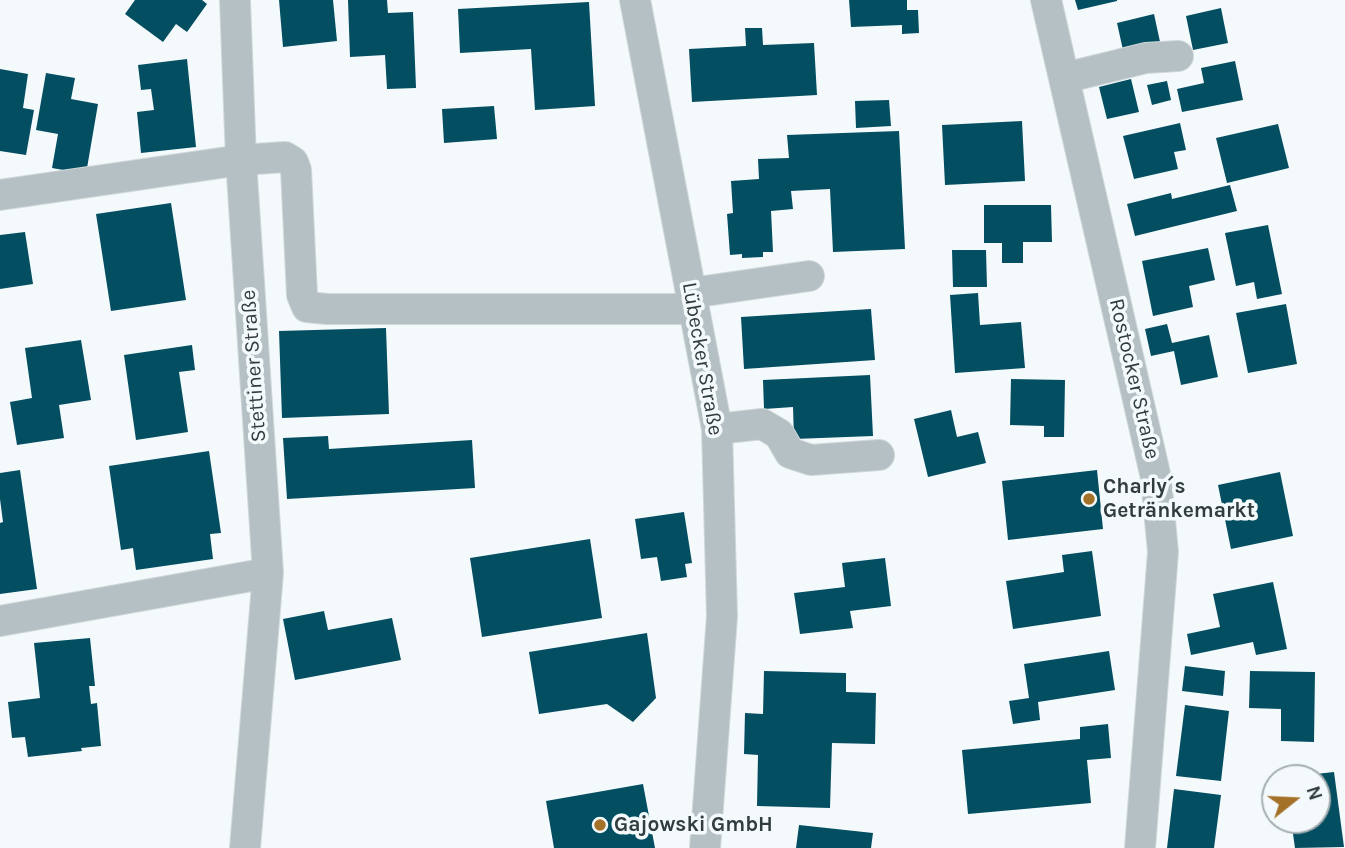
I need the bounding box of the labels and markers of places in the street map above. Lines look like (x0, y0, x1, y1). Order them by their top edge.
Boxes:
place label: Charly´s Getränkemarkt (1103, 474, 1255, 524)
marker: Charly´s Getränkemarkt (1081, 491, 1097, 507)
place label: Gajowski GmbH (614, 812, 773, 838)
marker: Gajowski GmbH (592, 817, 608, 833)

